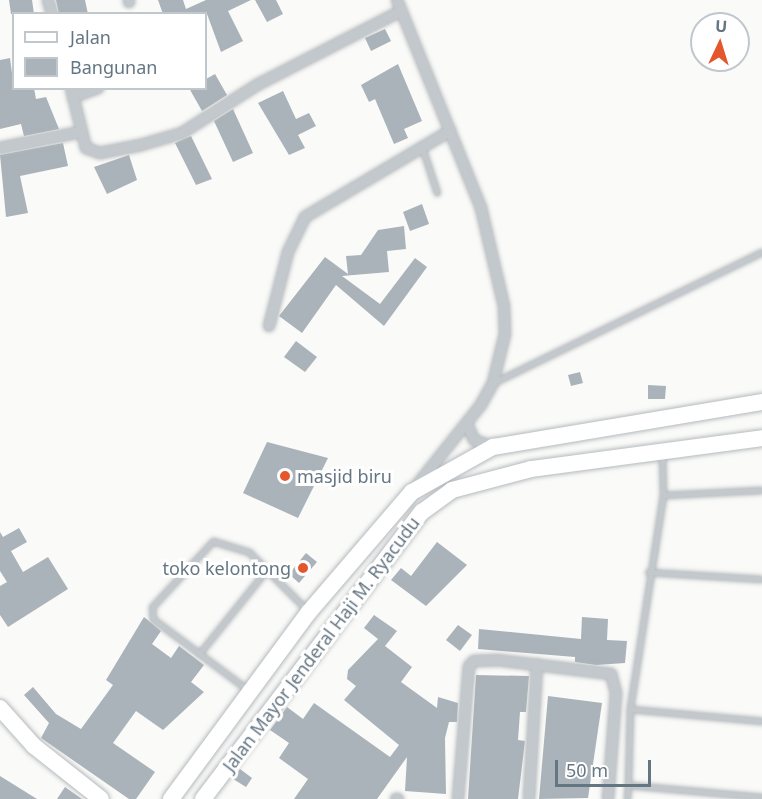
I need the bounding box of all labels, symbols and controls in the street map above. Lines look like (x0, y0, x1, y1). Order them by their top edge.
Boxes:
legend (12, 12, 207, 90)
north arrow (690, 12, 750, 72)
text: U (714, 15, 728, 37)
text: Jalan (70, 25, 111, 49)
text: Bangunan (70, 55, 157, 79)
place label: masjid biru (297, 465, 392, 487)
marker: masjid biru (278, 469, 292, 483)
street label: Jalan Mayor Jenderal Haji M. Ryacudu (218, 512, 424, 776)
place label: toko kelontong (162, 557, 291, 579)
marker: toko kelontong (296, 561, 310, 575)
scale bar (558, 748, 654, 786)
text: 50 m (566, 758, 608, 782)

